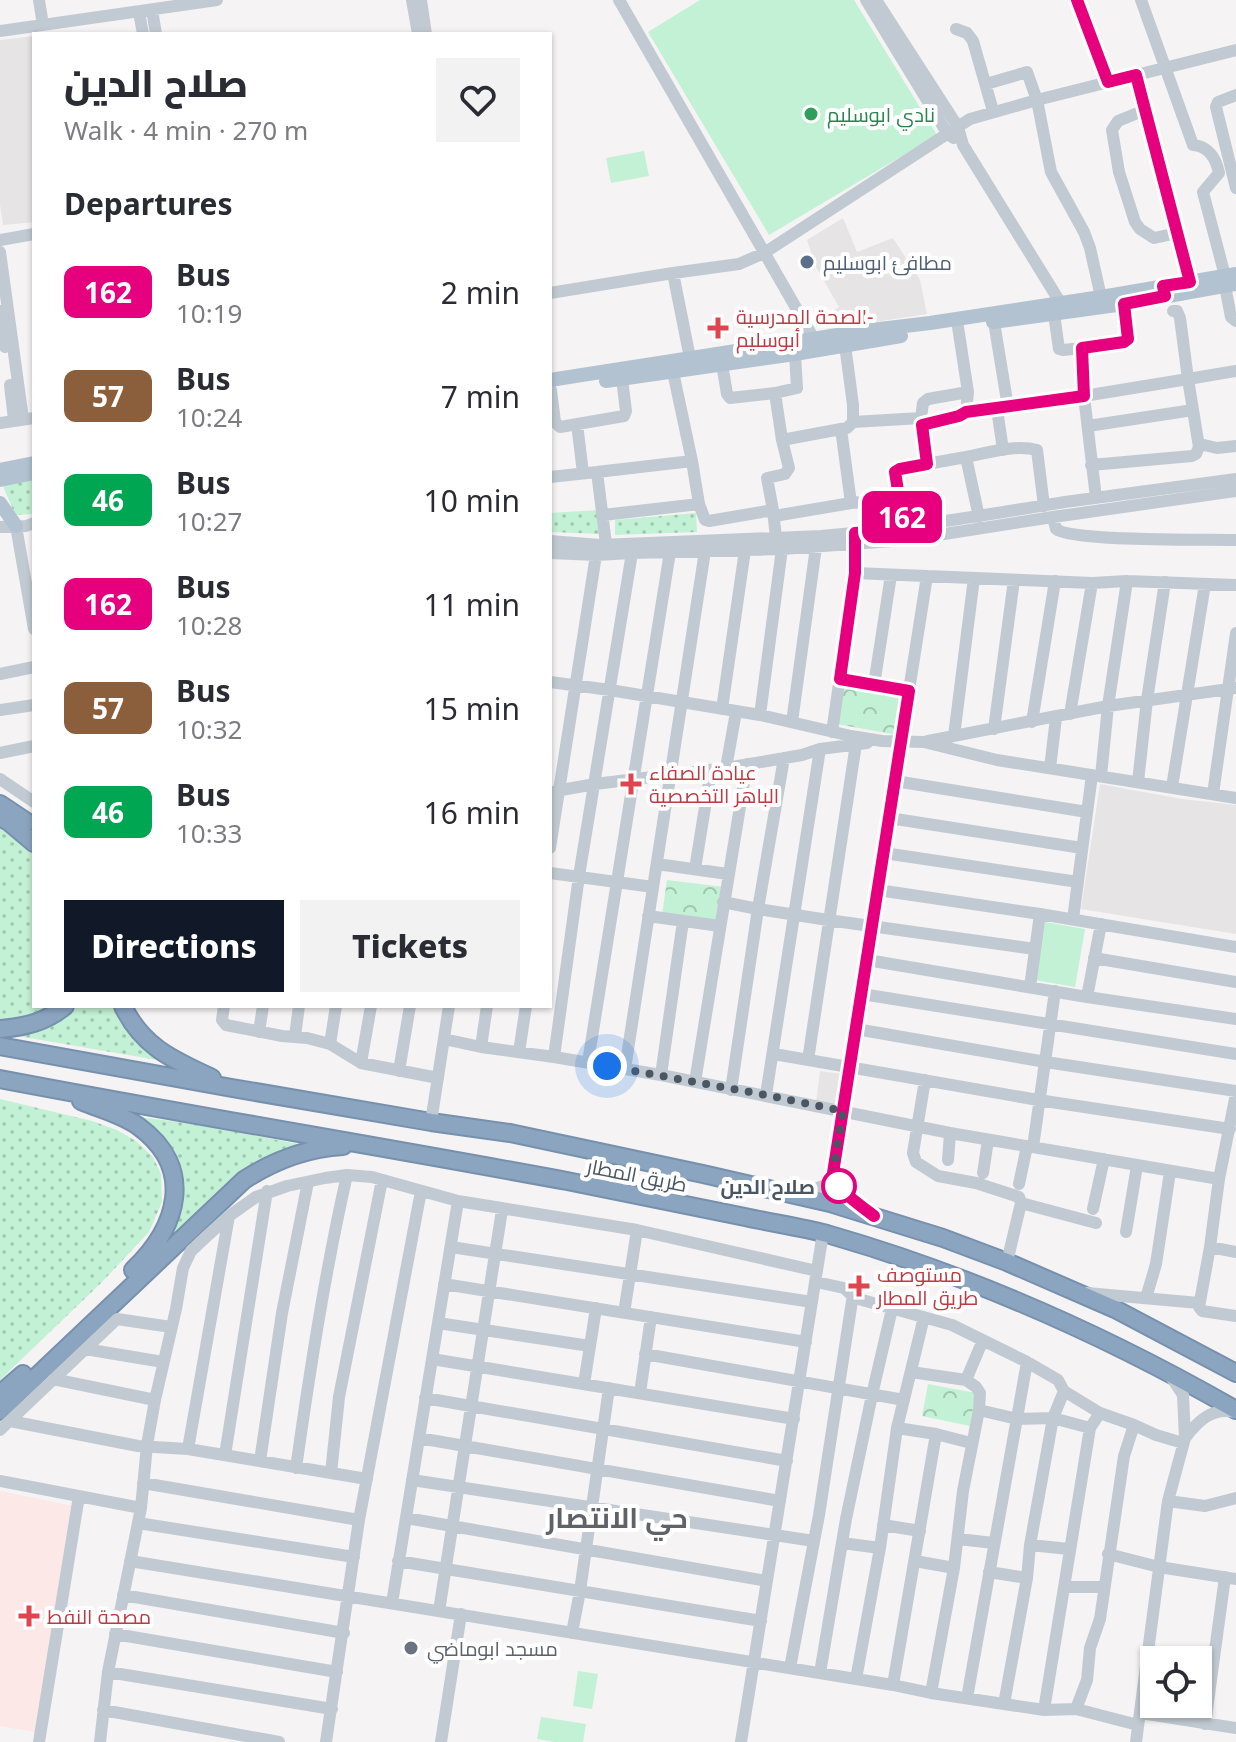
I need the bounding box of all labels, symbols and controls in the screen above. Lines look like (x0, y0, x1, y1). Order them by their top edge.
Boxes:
text: صلاح الدين (64, 56, 248, 108)
button: heart (436, 58, 520, 142)
place label: نادي ابوسليم (827, 101, 935, 131)
marker: نادي ابوسليم (802, 105, 820, 123)
text: Walk · 4 min · 270 m (64, 112, 308, 148)
text: Departures (64, 183, 233, 224)
place label: مطافئ ابوسليم (823, 249, 952, 277)
marker: مطافئ ابوسليم (798, 253, 816, 271)
text: Bus (176, 254, 231, 295)
text: 2 min (441, 272, 520, 313)
text: 162 (84, 273, 132, 311)
text: 10:19 (176, 295, 242, 331)
place label: الصحة المدرسية- أبوسليم (736, 303, 874, 354)
marker: الصحة المدرسية- أبوسليم (707, 317, 729, 339)
text: Bus (176, 358, 231, 399)
text: 7 min (441, 376, 520, 417)
text: 57 (92, 377, 124, 415)
text: 10:24 (176, 399, 242, 435)
text: Bus (176, 462, 231, 503)
text: 10 min (424, 480, 520, 521)
text: 46 (92, 481, 124, 519)
line badge: 162 (856, 491, 948, 543)
text: 162 (878, 498, 926, 536)
text: 10:27 (176, 503, 242, 539)
text: Bus (176, 566, 231, 607)
text: 11 min (424, 584, 520, 625)
text: 162 (84, 585, 132, 623)
text: 10:28 (176, 607, 242, 643)
text: Bus (176, 670, 231, 711)
text: 15 min (424, 688, 520, 729)
text: 57 (92, 689, 124, 727)
text: 10:32 (176, 711, 242, 747)
place label: عيادة الصفاء الباهر التخصصية (649, 759, 779, 809)
marker: عيادة الصفاء الباهر التخصصية (620, 773, 642, 795)
text: Bus (176, 774, 231, 815)
text: 16 min (424, 792, 520, 833)
text: 46 (92, 793, 124, 831)
text: 10:33 (176, 815, 242, 851)
button: Directions (64, 900, 284, 992)
button: Tickets (300, 900, 520, 992)
your location (587, 1046, 627, 1086)
street label: طريق المطار (584, 1152, 689, 1198)
marker: صلاح الدين (822, 1169, 856, 1203)
place label: صلاح الدين (721, 1173, 815, 1201)
place label: مستوصف طريق المطار (876, 1261, 978, 1311)
marker: مستوصف طريق المطار (848, 1275, 870, 1297)
district label: حي الانتصار (545, 1498, 688, 1541)
place label: مصحة النفط (47, 1603, 151, 1630)
marker: مصحة النفط (18, 1605, 40, 1627)
place label: مسجد ابوماضي (427, 1635, 558, 1664)
marker: مسجد ابوماضي (402, 1639, 420, 1657)
map controls (1140, 1646, 1212, 1718)
button: locate (1140, 1646, 1212, 1718)

